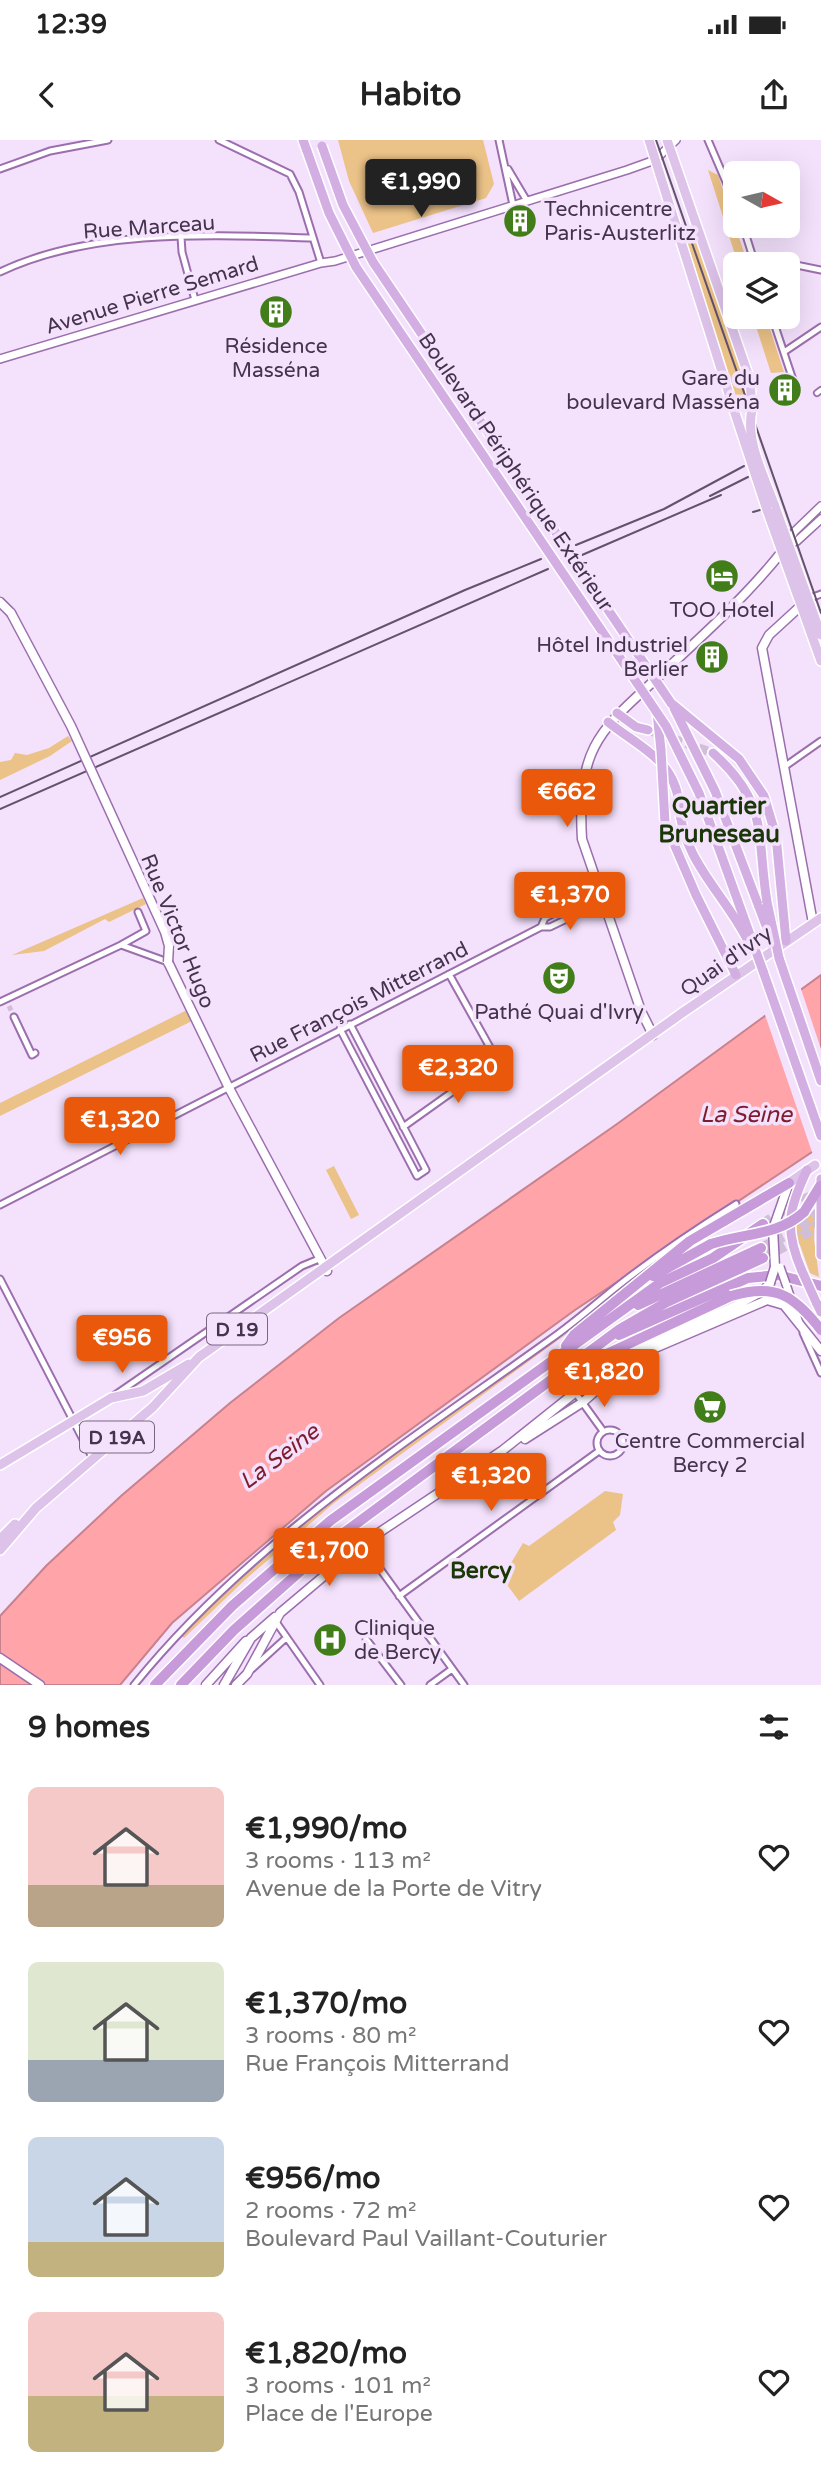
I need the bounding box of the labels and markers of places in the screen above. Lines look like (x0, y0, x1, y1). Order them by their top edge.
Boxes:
pin: €1,990 (364, 160, 478, 219)
place label: Technicentre Paris-Austerlitz (544, 197, 696, 246)
building icon: Technicentre Paris-Austerlitz (501, 202, 539, 240)
building icon: Résidence Masséna (257, 293, 295, 331)
place label: Résidence Masséna (224, 334, 328, 383)
place label: Gare du boulevard Masséna (566, 366, 760, 415)
building icon: Gare du boulevard Masséna (766, 371, 804, 409)
hotel icon: TOO Hotel (703, 557, 741, 595)
place label: TOO Hotel (669, 598, 775, 623)
place label: Hôtel Industriel Berlier (536, 633, 688, 682)
building icon: Hôtel Industriel Berlier (693, 638, 731, 676)
pin: €662 (526, 770, 608, 829)
pin: €1,370 (513, 872, 627, 932)
theatre icon: Pathé Quai d'Ivry (540, 959, 578, 997)
place label: Pathé Quai d'Ivry (474, 1000, 644, 1025)
pin: €2,320 (401, 1046, 515, 1105)
pin: €1,320 (63, 1098, 177, 1157)
pin: €956 (81, 1316, 163, 1375)
pin: €1,820 (547, 1350, 661, 1409)
supermarket icon: Centre Commercial Bercy 2 (691, 1388, 729, 1426)
place label: Centre Commercial Bercy 2 (615, 1429, 805, 1478)
pin: €1,320 (434, 1454, 548, 1513)
pin: €1,700 (272, 1528, 386, 1588)
place label: Clinique de Bercy (354, 1616, 441, 1665)
hospital icon: Clinique de Bercy (311, 1621, 349, 1659)

